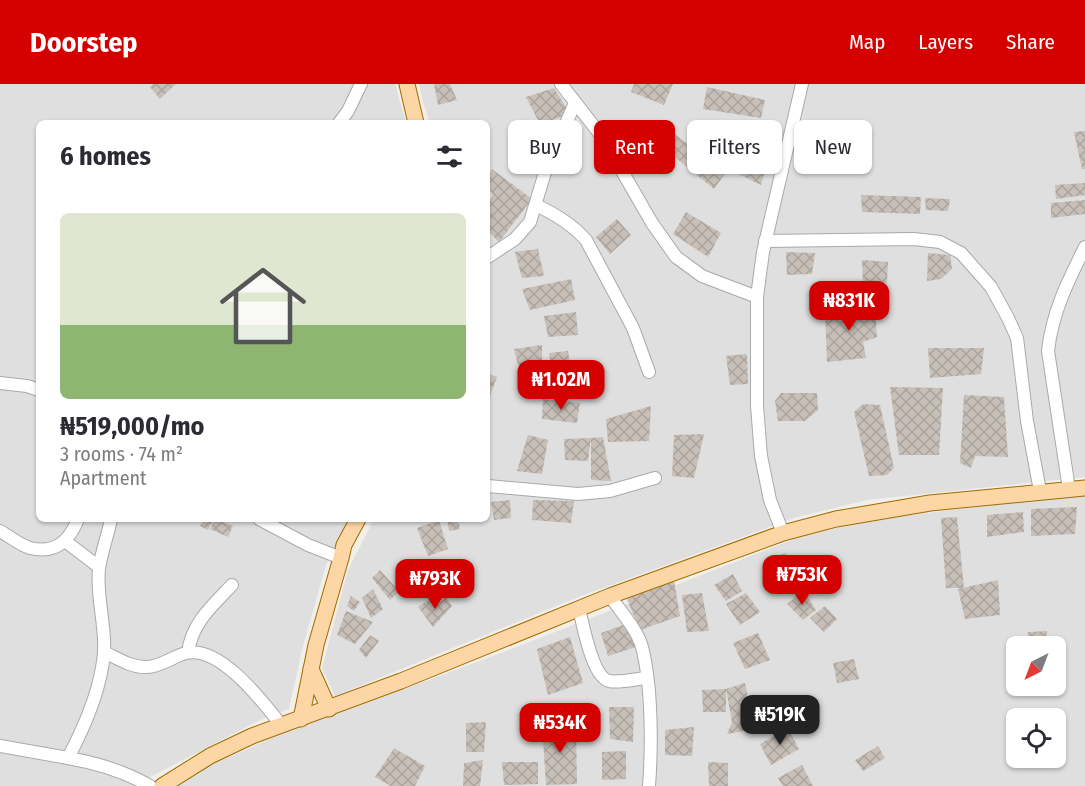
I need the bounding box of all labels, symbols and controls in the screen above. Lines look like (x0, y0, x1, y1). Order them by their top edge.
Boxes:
text: Doorstep (30, 26, 138, 59)
text: Map (849, 29, 885, 55)
text: Layers (918, 29, 973, 55)
text: Share (1006, 29, 1055, 55)
chip: Buy (508, 120, 582, 174)
chip: Rent (594, 120, 675, 174)
chip: Filters (687, 120, 782, 174)
chip: New (794, 120, 872, 174)
icon: filters (433, 140, 466, 173)
text: 6 homes (60, 141, 151, 172)
icon: home (209, 252, 317, 360)
pin: ₦831K (807, 281, 891, 332)
text: ₦831K (823, 288, 875, 312)
pin: ₦1.02M (512, 360, 610, 411)
text: ₦1.02M (532, 367, 590, 391)
text: ₦519,000/mo (60, 411, 204, 442)
text: 3 rooms · 74 m² (60, 442, 183, 466)
text: Apartment (60, 466, 147, 490)
pin: ₦753K (760, 555, 844, 606)
pin: ₦793K (393, 559, 477, 610)
text: ₦753K (777, 562, 827, 586)
text: ₦793K (409, 566, 461, 590)
north arrow (1006, 636, 1066, 696)
map controls (1006, 636, 1066, 768)
pin: ₦519K (738, 695, 822, 746)
text: ₦519K (755, 702, 805, 726)
pin: ₦534K (518, 703, 602, 754)
button: locate (1006, 708, 1066, 768)
text: ₦534K (534, 710, 586, 734)

